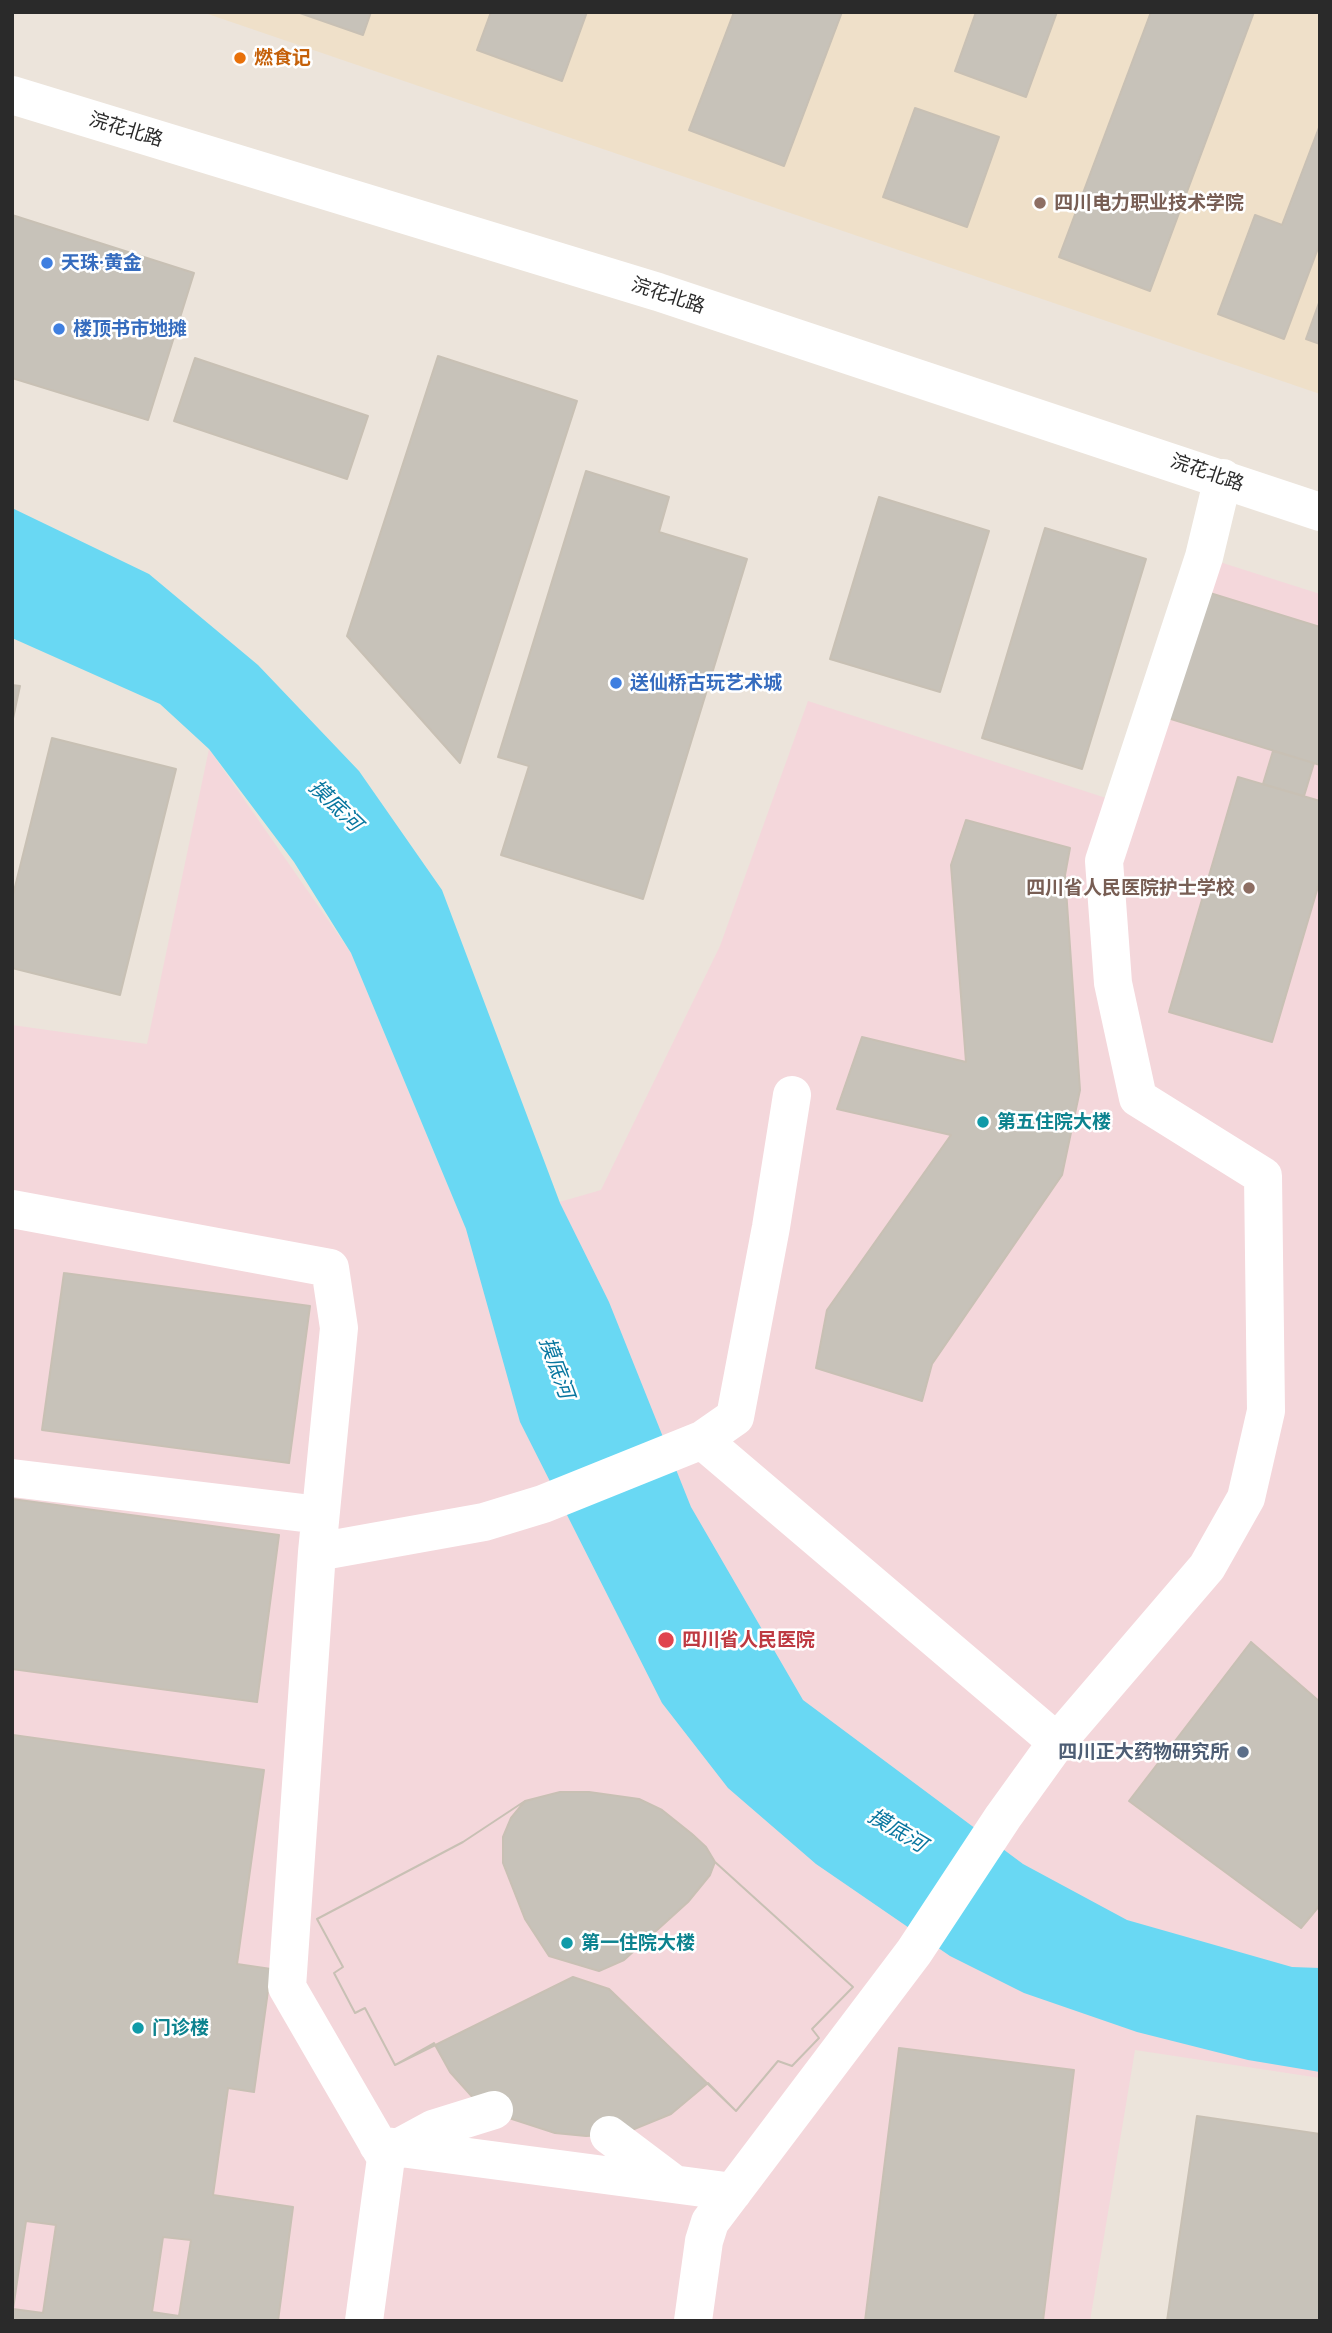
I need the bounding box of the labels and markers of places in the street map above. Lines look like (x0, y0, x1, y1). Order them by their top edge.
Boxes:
place label: 燃食记 (254, 47, 311, 69)
marker: 燃食记 (232, 50, 248, 66)
place label: 四川电力职业技术学院 (1054, 192, 1244, 214)
marker: 四川电力职业技术学院 (1032, 195, 1048, 211)
place label: 天珠·黄金 (61, 252, 142, 274)
marker: 天珠·黄金 (39, 255, 55, 271)
place label: 楼顶书市地摊 (73, 318, 187, 340)
marker: 楼顶书市地摊 (51, 321, 67, 337)
place label: 送仙桥古玩艺术城 (630, 672, 782, 694)
marker: 送仙桥古玩艺术城 (608, 675, 624, 691)
place label: 四川省人民医院护士学校 (1026, 877, 1235, 899)
marker: 四川省人民医院护士学校 (1241, 880, 1257, 896)
place label: 第五住院大楼 (997, 1111, 1111, 1133)
marker: 第五住院大楼 (975, 1114, 991, 1130)
place label: 四川省人民医院 (682, 1629, 815, 1651)
marker: 四川省人民医院 (656, 1630, 676, 1650)
place label: 四川正大药物研究所 (1058, 1741, 1229, 1763)
marker: 四川正大药物研究所 (1235, 1744, 1251, 1760)
place label: 第一住院大楼 (581, 1932, 695, 1954)
marker: 第一住院大楼 (559, 1935, 575, 1951)
place label: 门诊楼 (152, 2017, 209, 2039)
marker: 门诊楼 (130, 2020, 146, 2036)

